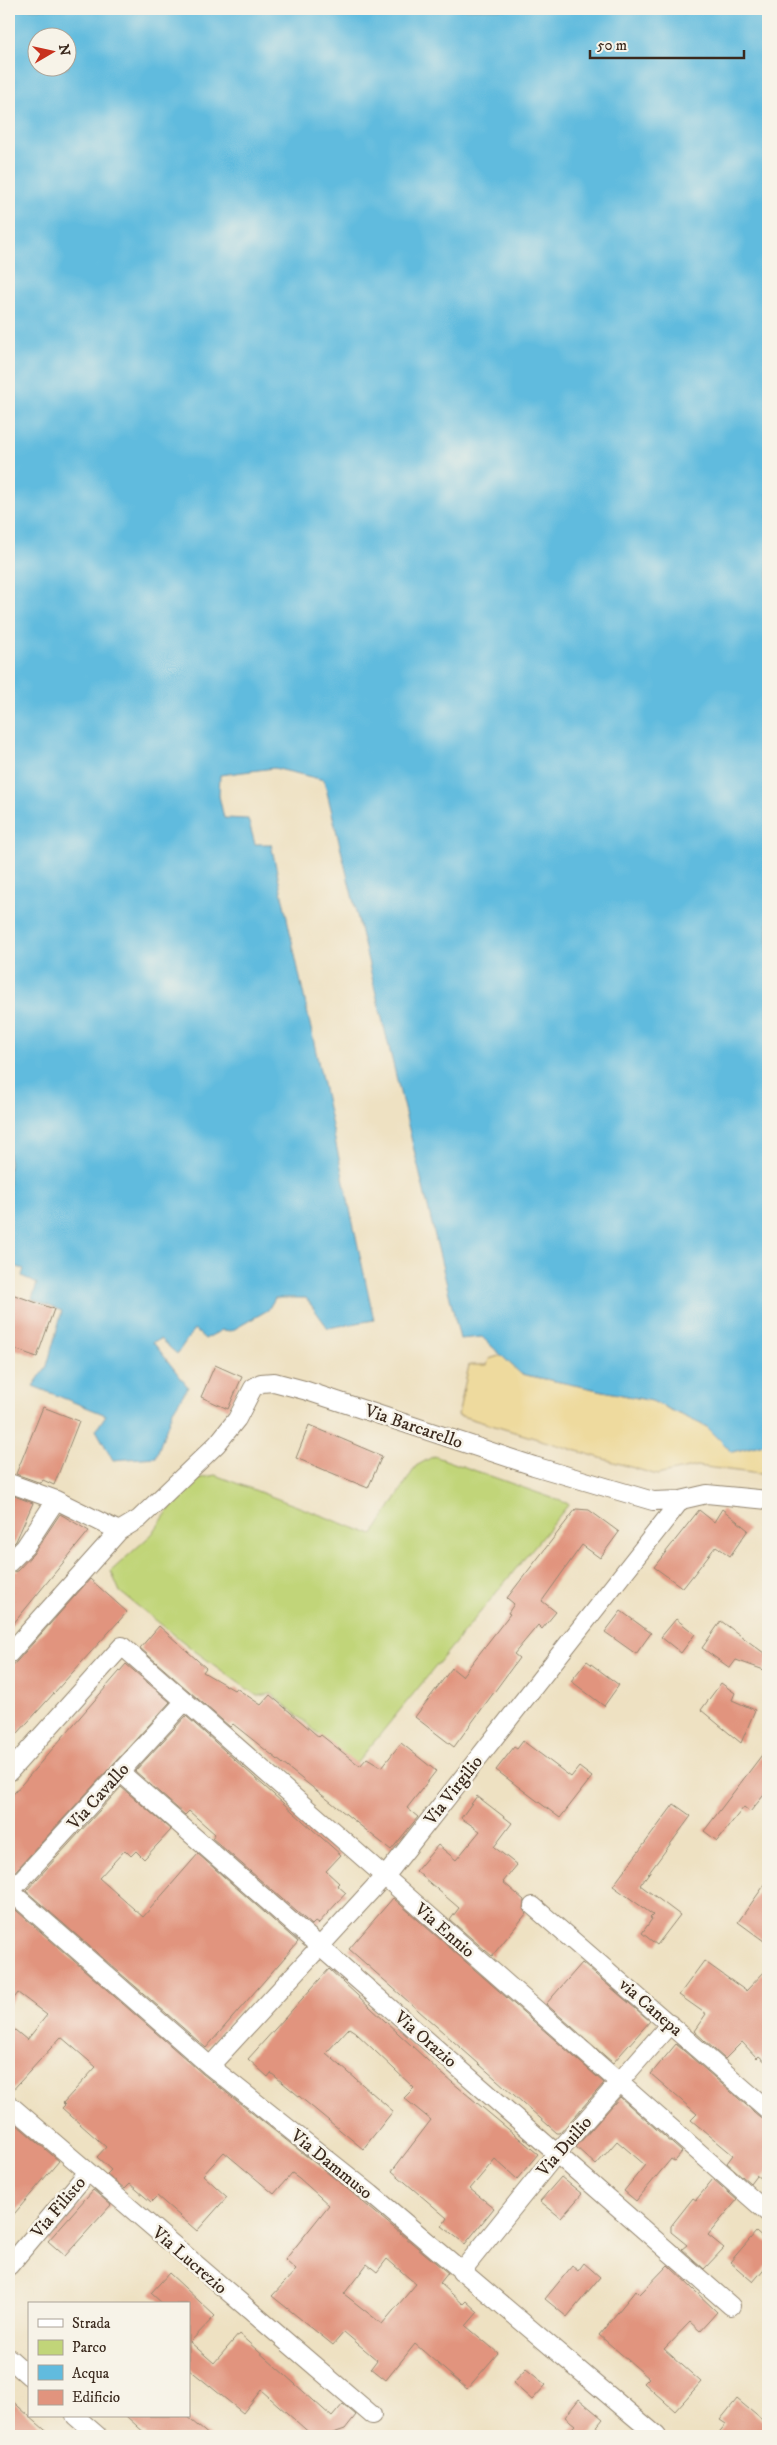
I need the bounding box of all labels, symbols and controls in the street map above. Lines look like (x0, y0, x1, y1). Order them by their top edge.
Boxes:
north arrow (28, 28, 78, 78)
scale bar (590, 28, 743, 60)
text: 50 m (597, 36, 627, 55)
text: N (54, 43, 74, 58)
street label: Via Barcarello (361, 1400, 466, 1454)
street label: Via Virgilio (419, 1751, 488, 1831)
street label: Via Cavallo (62, 1759, 135, 1835)
street label: Via Ennio (409, 1898, 479, 1963)
street label: via Canepa (613, 1973, 687, 2042)
street label: Via Orazio (389, 2006, 461, 2073)
street label: Via Duilio (532, 2112, 597, 2182)
street label: Via Dammuso (285, 2124, 377, 2205)
street label: Via Filisto (26, 2172, 91, 2244)
street label: Via Lucrezio (147, 2222, 232, 2299)
legend (28, 2302, 190, 2418)
text: Strada (72, 2314, 111, 2333)
text: Parco (72, 2338, 106, 2357)
text: Acqua (72, 2364, 110, 2383)
text: Edificio (72, 2388, 120, 2407)

